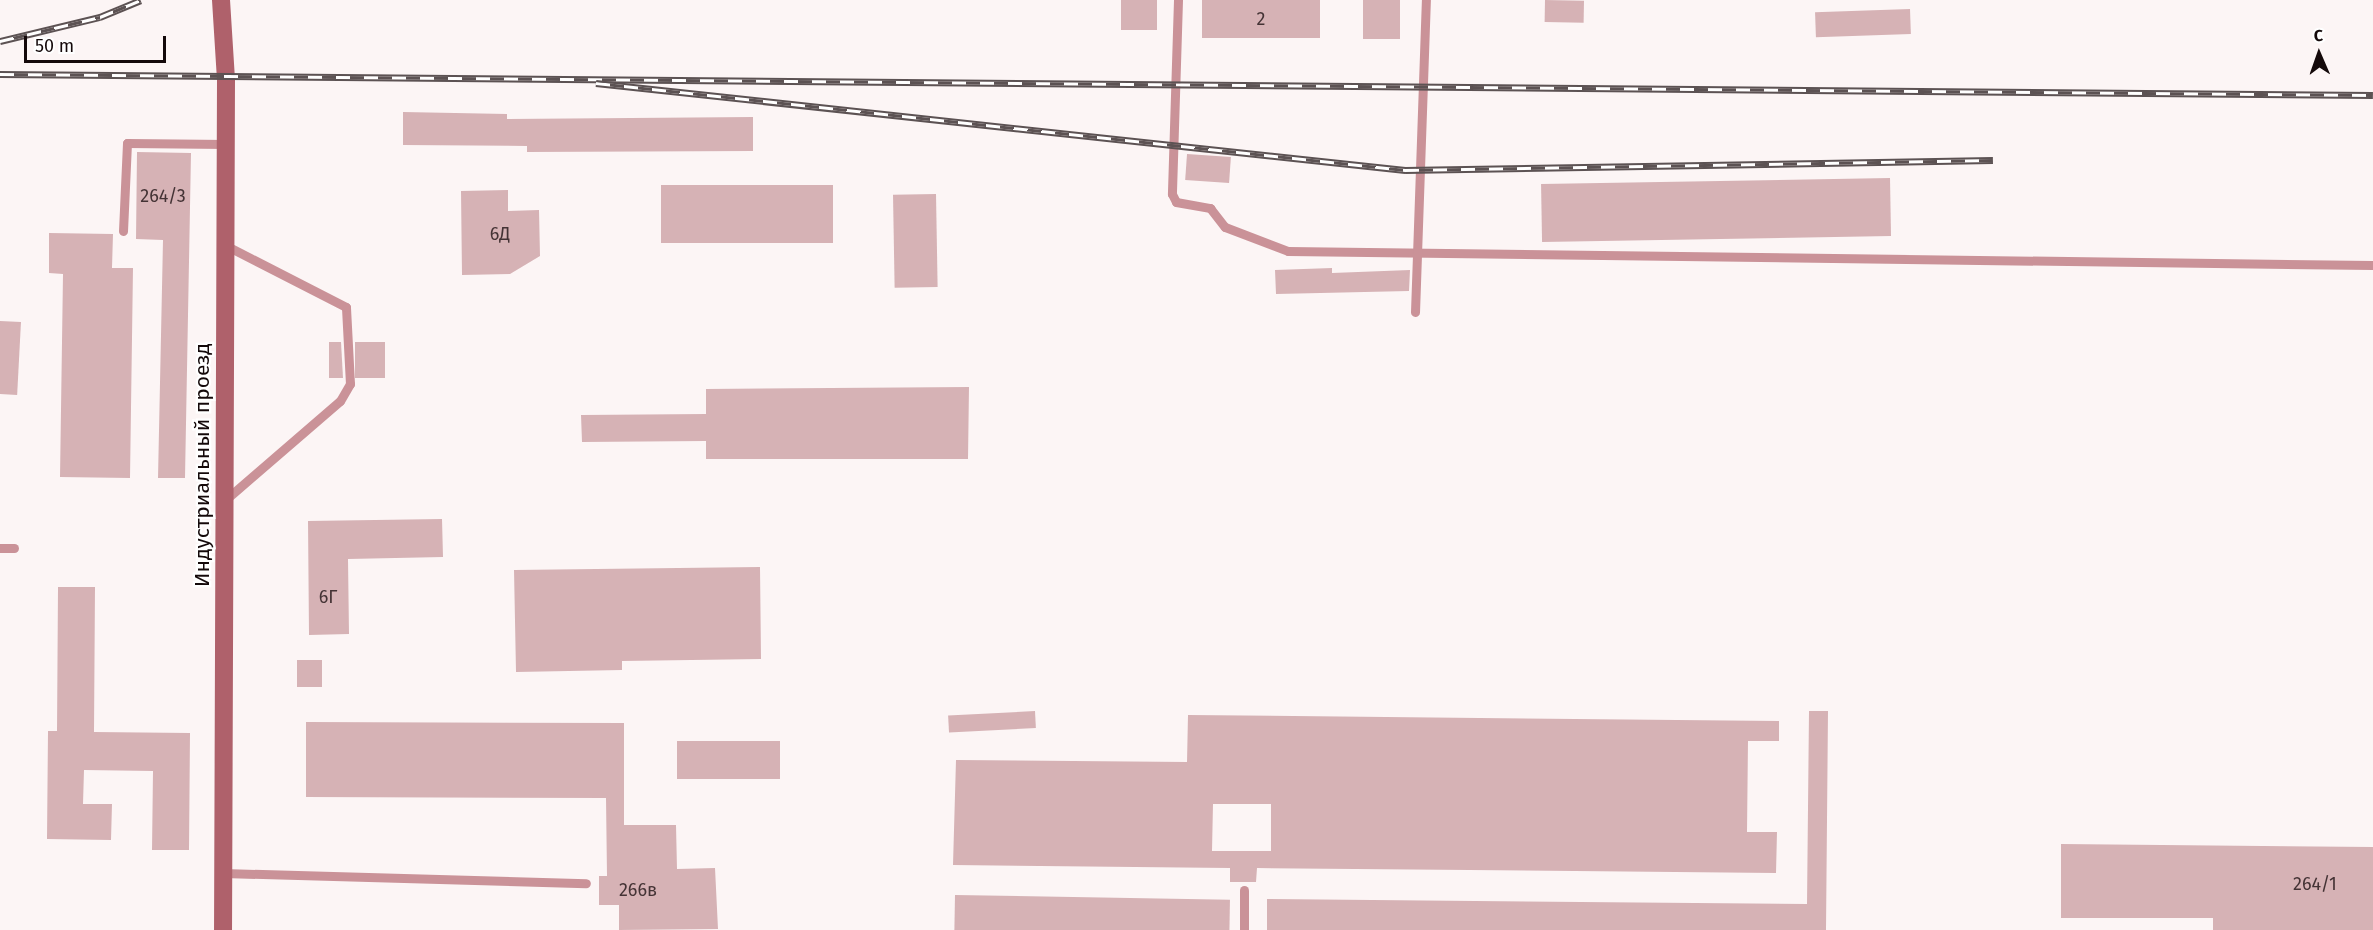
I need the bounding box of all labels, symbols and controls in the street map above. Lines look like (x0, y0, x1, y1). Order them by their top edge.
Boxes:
house number: 2 (1257, 8, 1265, 30)
scale bar (27, 24, 170, 62)
north arrow (2289, 24, 2349, 84)
text: С (2313, 26, 2323, 45)
text: 50 m (35, 35, 74, 57)
house number: 264/3 (140, 185, 186, 207)
house number: 6Д (490, 223, 510, 245)
street label: Индустриальный проезд (189, 343, 215, 587)
house number: 6Г (319, 586, 337, 608)
house number: 264/1 (2293, 873, 2337, 895)
house number: 266в (619, 879, 657, 901)

